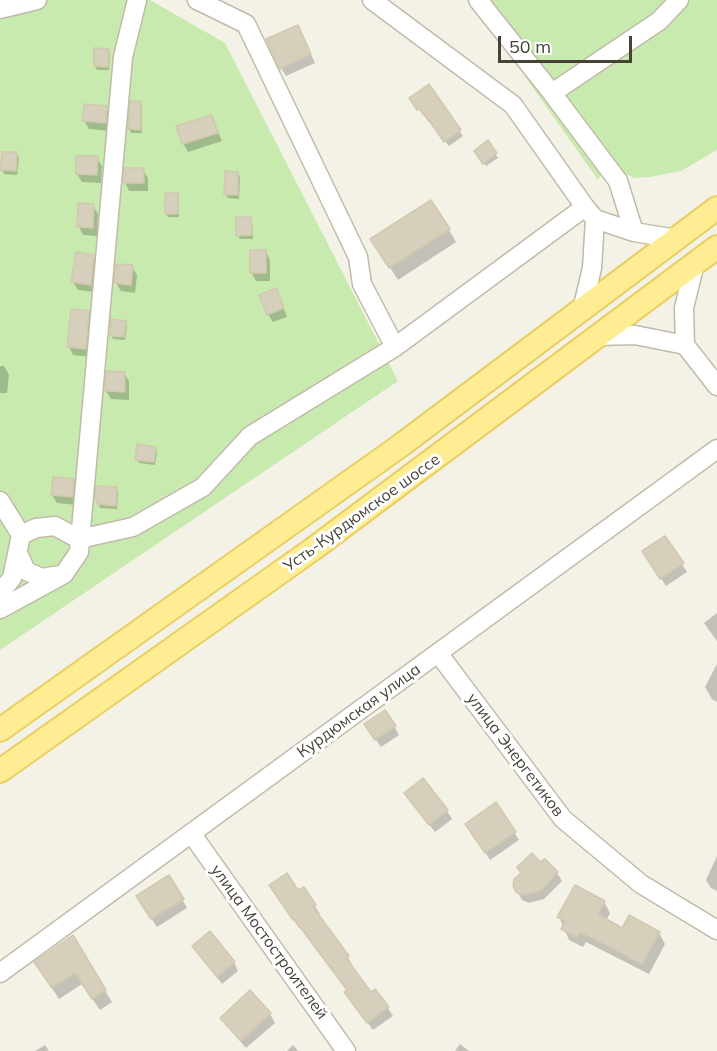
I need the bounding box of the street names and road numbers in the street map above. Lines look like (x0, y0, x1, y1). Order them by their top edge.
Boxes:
street label: Усть-Курдюмское шоссе (280, 450, 444, 576)
street label: Курдюмская улица (294, 660, 424, 762)
street label: улица Энергетиков (462, 689, 568, 821)
street label: улица Мостостроителей (206, 861, 332, 1023)

